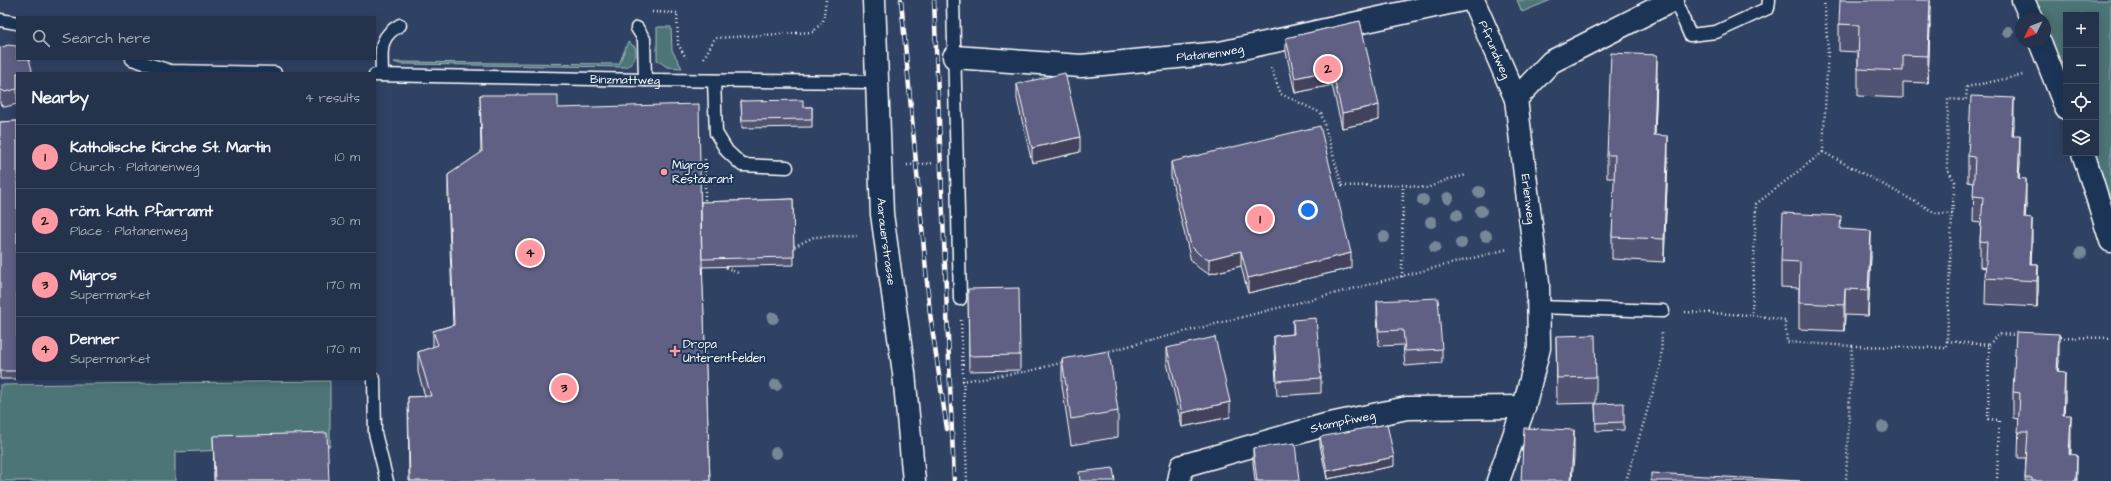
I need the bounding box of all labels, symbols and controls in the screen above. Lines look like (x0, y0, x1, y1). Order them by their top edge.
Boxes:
north arrow (2015, 12, 2051, 48)
map controls (2063, 12, 2099, 156)
button: + (2063, 12, 2099, 48)
search box (16, 16, 376, 60)
street label: Pfrundweg (1474, 18, 1515, 82)
icon: search (30, 27, 52, 49)
text: Search here (62, 28, 151, 49)
street label: Platanenweg (1176, 40, 1245, 66)
button: − (2063, 48, 2099, 84)
pin: 2 (1315, 54, 1341, 84)
street label: Binzmattweg (590, 70, 660, 90)
button: locate (2063, 84, 2099, 120)
text: Nearby (32, 86, 89, 110)
text: 4 results (305, 89, 360, 107)
button: layers (2063, 120, 2099, 156)
text: Katholische Kirche St. Martin (70, 137, 270, 158)
text: 1 (44, 148, 46, 166)
text: 10 m (335, 148, 360, 166)
place label: Migros Restaurant (672, 157, 734, 188)
text: Church · Platanenweg (70, 158, 199, 176)
marker: Migros Restaurant (659, 167, 669, 177)
street label: Erlenweg (1515, 173, 1540, 225)
street label: Aarauerstrasse (873, 198, 900, 287)
your location (1298, 200, 1318, 220)
text: röm. kath. Pfarramt (70, 201, 213, 222)
pin: 1 (1247, 204, 1273, 234)
text: 2 (41, 212, 49, 230)
text: 30 m (330, 212, 360, 230)
text: Place · Platanenweg (70, 222, 188, 240)
pin: 4 (517, 238, 543, 268)
text: Migros (70, 265, 117, 286)
text: 3 (42, 276, 48, 294)
text: 170 m (327, 276, 360, 294)
text: Supermarket (70, 286, 151, 304)
text: Denner (70, 329, 119, 350)
place label: Dropa Unterentfelden (683, 336, 765, 367)
text: 4 (41, 340, 49, 358)
text: 170 m (327, 340, 360, 358)
marker: Dropa Unterentfelden (670, 346, 680, 356)
text: Supermarket (70, 350, 151, 368)
pin: 3 (551, 373, 577, 403)
street label: Stampfiweg (1308, 406, 1377, 437)

